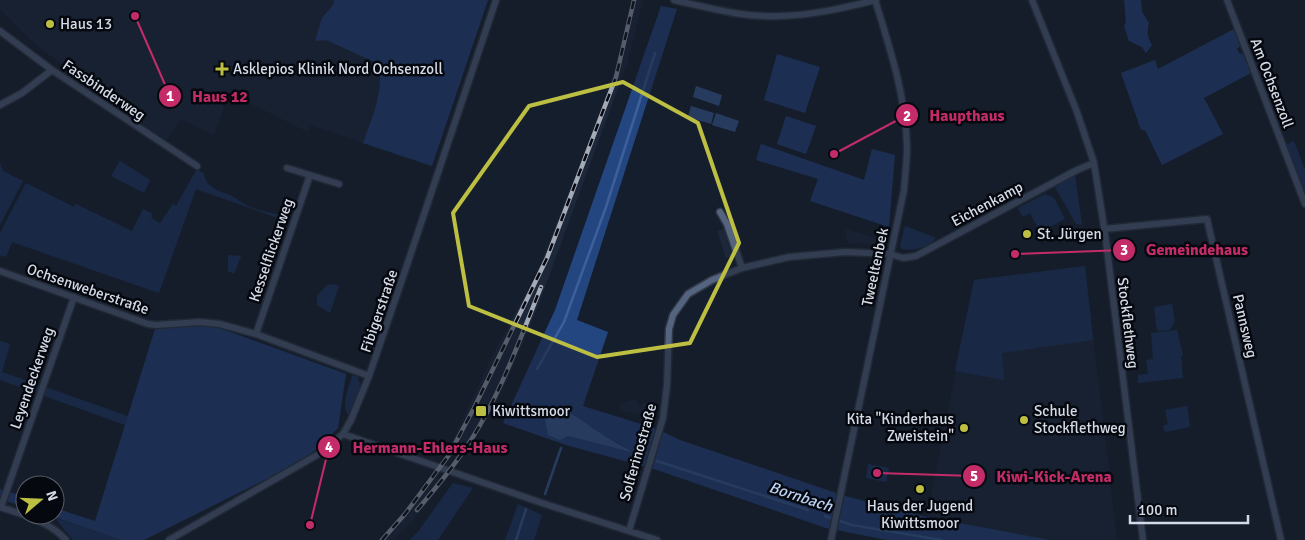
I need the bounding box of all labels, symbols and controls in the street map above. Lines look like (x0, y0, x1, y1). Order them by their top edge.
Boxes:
place label: Haus 13 (60, 15, 112, 33)
marker: Haus 13 (44, 18, 56, 30)
street label: Am Ochsenzoll (1247, 36, 1297, 130)
street label: Fassbinderweg (59, 56, 149, 124)
place label: Asklepios Klinik Nord Ochsenzoll (233, 60, 443, 78)
marker: Asklepios Klinik Nord Ochsenzoll (215, 62, 229, 76)
callout: Haus 12 (158, 81, 258, 112)
text: 1 (166, 87, 174, 105)
text: Haus 12 (192, 87, 248, 107)
callout: Haupthaus (895, 100, 1015, 131)
text: Haupthaus (929, 106, 1005, 126)
text: 2 (903, 107, 911, 125)
street label: Eichenkamp (948, 178, 1026, 230)
street label: Kesselflickerweg (245, 196, 297, 304)
place label: St. Jürgen (1037, 225, 1102, 243)
street label: Tweeltenbek (858, 226, 892, 308)
marker: St. Jürgen (1021, 228, 1033, 240)
callout: Gemeindehaus (1111, 234, 1258, 265)
text: Gemeindehaus (1146, 240, 1248, 260)
text: 3 (1120, 241, 1128, 259)
street label: Ochsenweberstraße (25, 260, 151, 318)
street label: Fibigerstraße (356, 267, 402, 355)
street label: Stockflethweg (1113, 276, 1143, 370)
street label: Pannsweg (1229, 292, 1261, 360)
street label: Leyendeckerweg (6, 325, 58, 431)
street label: Solferinostraße (616, 401, 660, 503)
place label: Kiwittsmoor (492, 402, 570, 420)
place label: Schule Stockflethweg (1034, 402, 1126, 437)
marker: Kiwittsmoor (474, 404, 488, 418)
place label: Kita "Kinderhaus Zweistein" (846, 410, 954, 445)
marker: Schule Stockflethweg (1018, 414, 1030, 426)
marker: Kita "Kinderhaus Zweistein" (958, 422, 970, 434)
callout: Hermann-Ehlers-Haus (317, 432, 517, 463)
text: 4 (325, 438, 333, 456)
text: Hermann-Ehlers-Haus (352, 438, 508, 458)
callout: Kiwi-Kick-Arena (961, 461, 1122, 492)
text: 5 (970, 467, 978, 485)
text: Kiwi-Kick-Arena (996, 467, 1112, 487)
north arrow (15, 475, 65, 525)
water label: Bornbach (767, 477, 836, 517)
marker: Haus der Jugend Kiwittsmoor (914, 483, 926, 495)
text: N (42, 489, 61, 503)
scale bar (1130, 492, 1248, 524)
place label: Haus der Jugend Kiwittsmoor (867, 497, 973, 532)
text: 100 m (1138, 501, 1178, 519)

